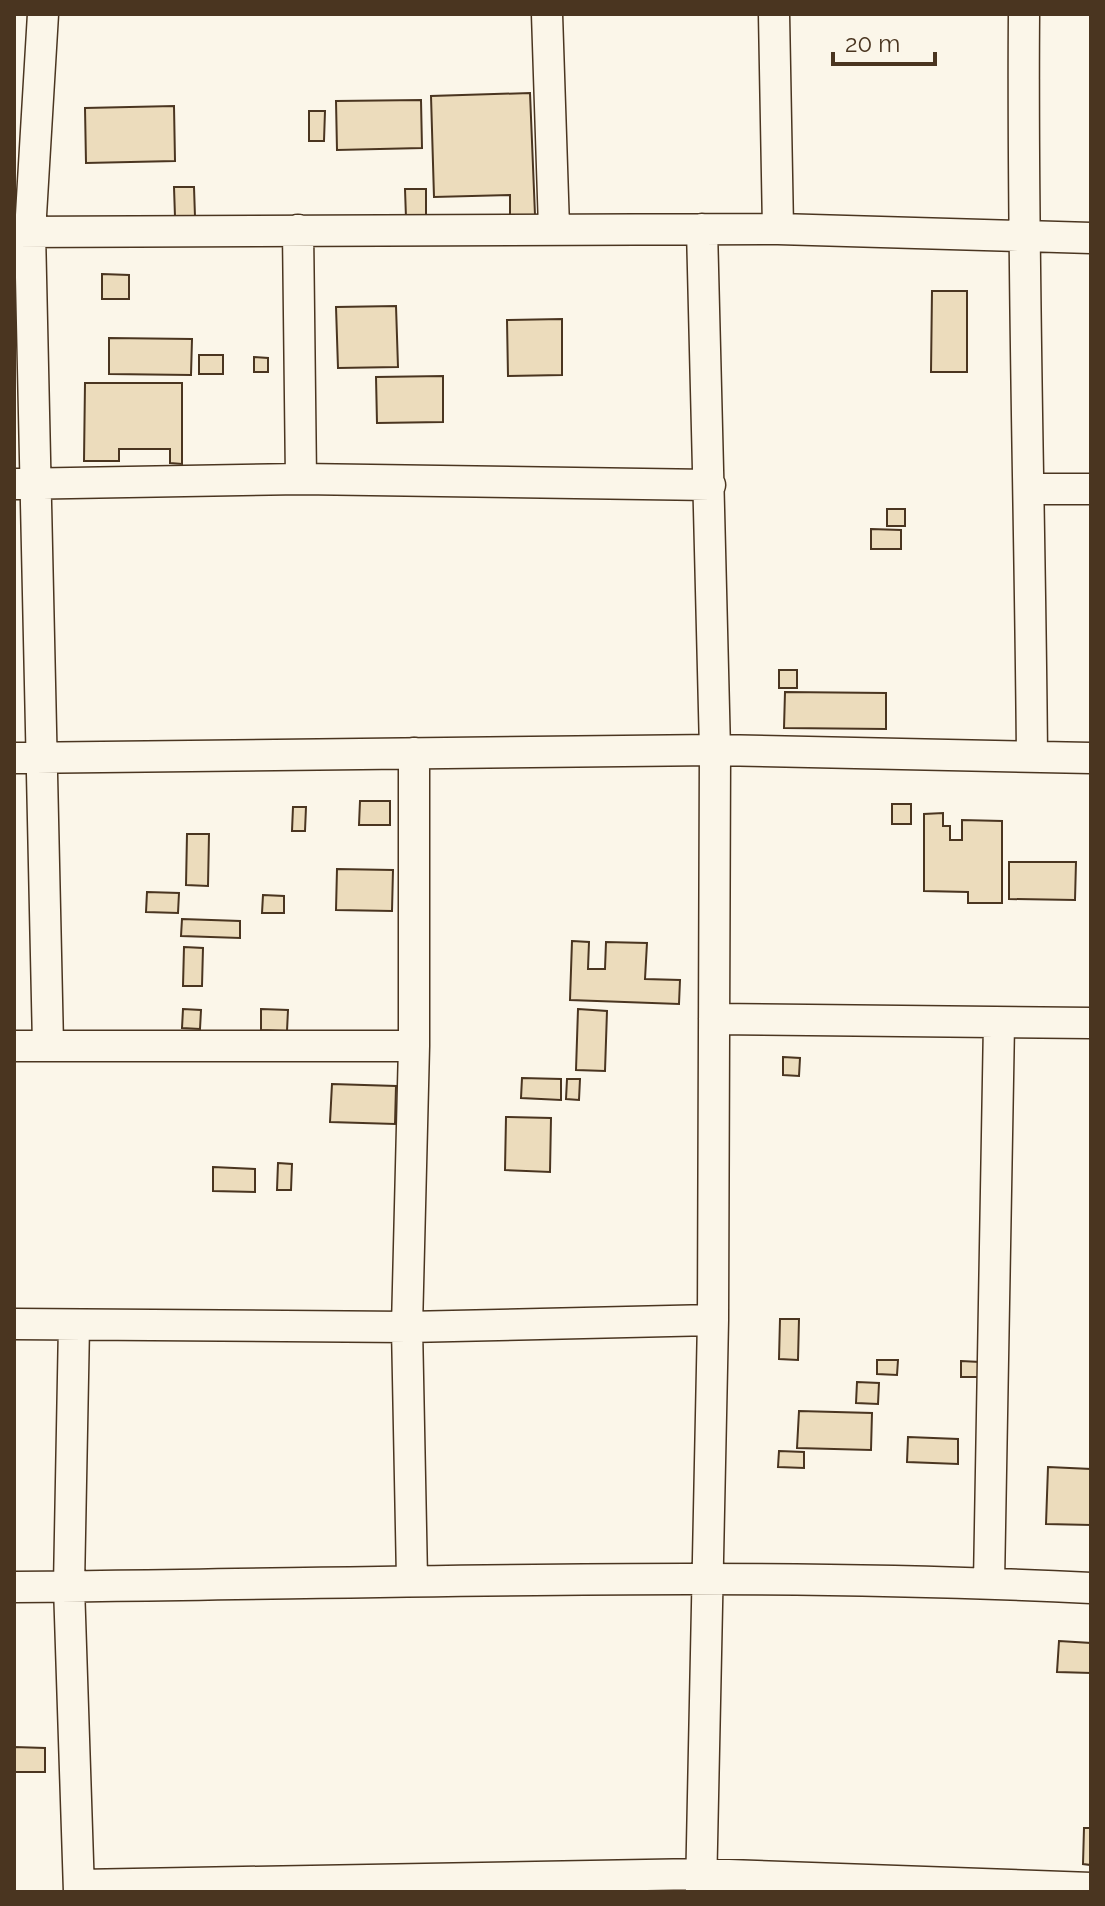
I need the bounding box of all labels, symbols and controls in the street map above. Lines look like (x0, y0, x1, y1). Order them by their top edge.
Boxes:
scale bar (833, 16, 935, 66)
text: 20 m (845, 29, 900, 58)

